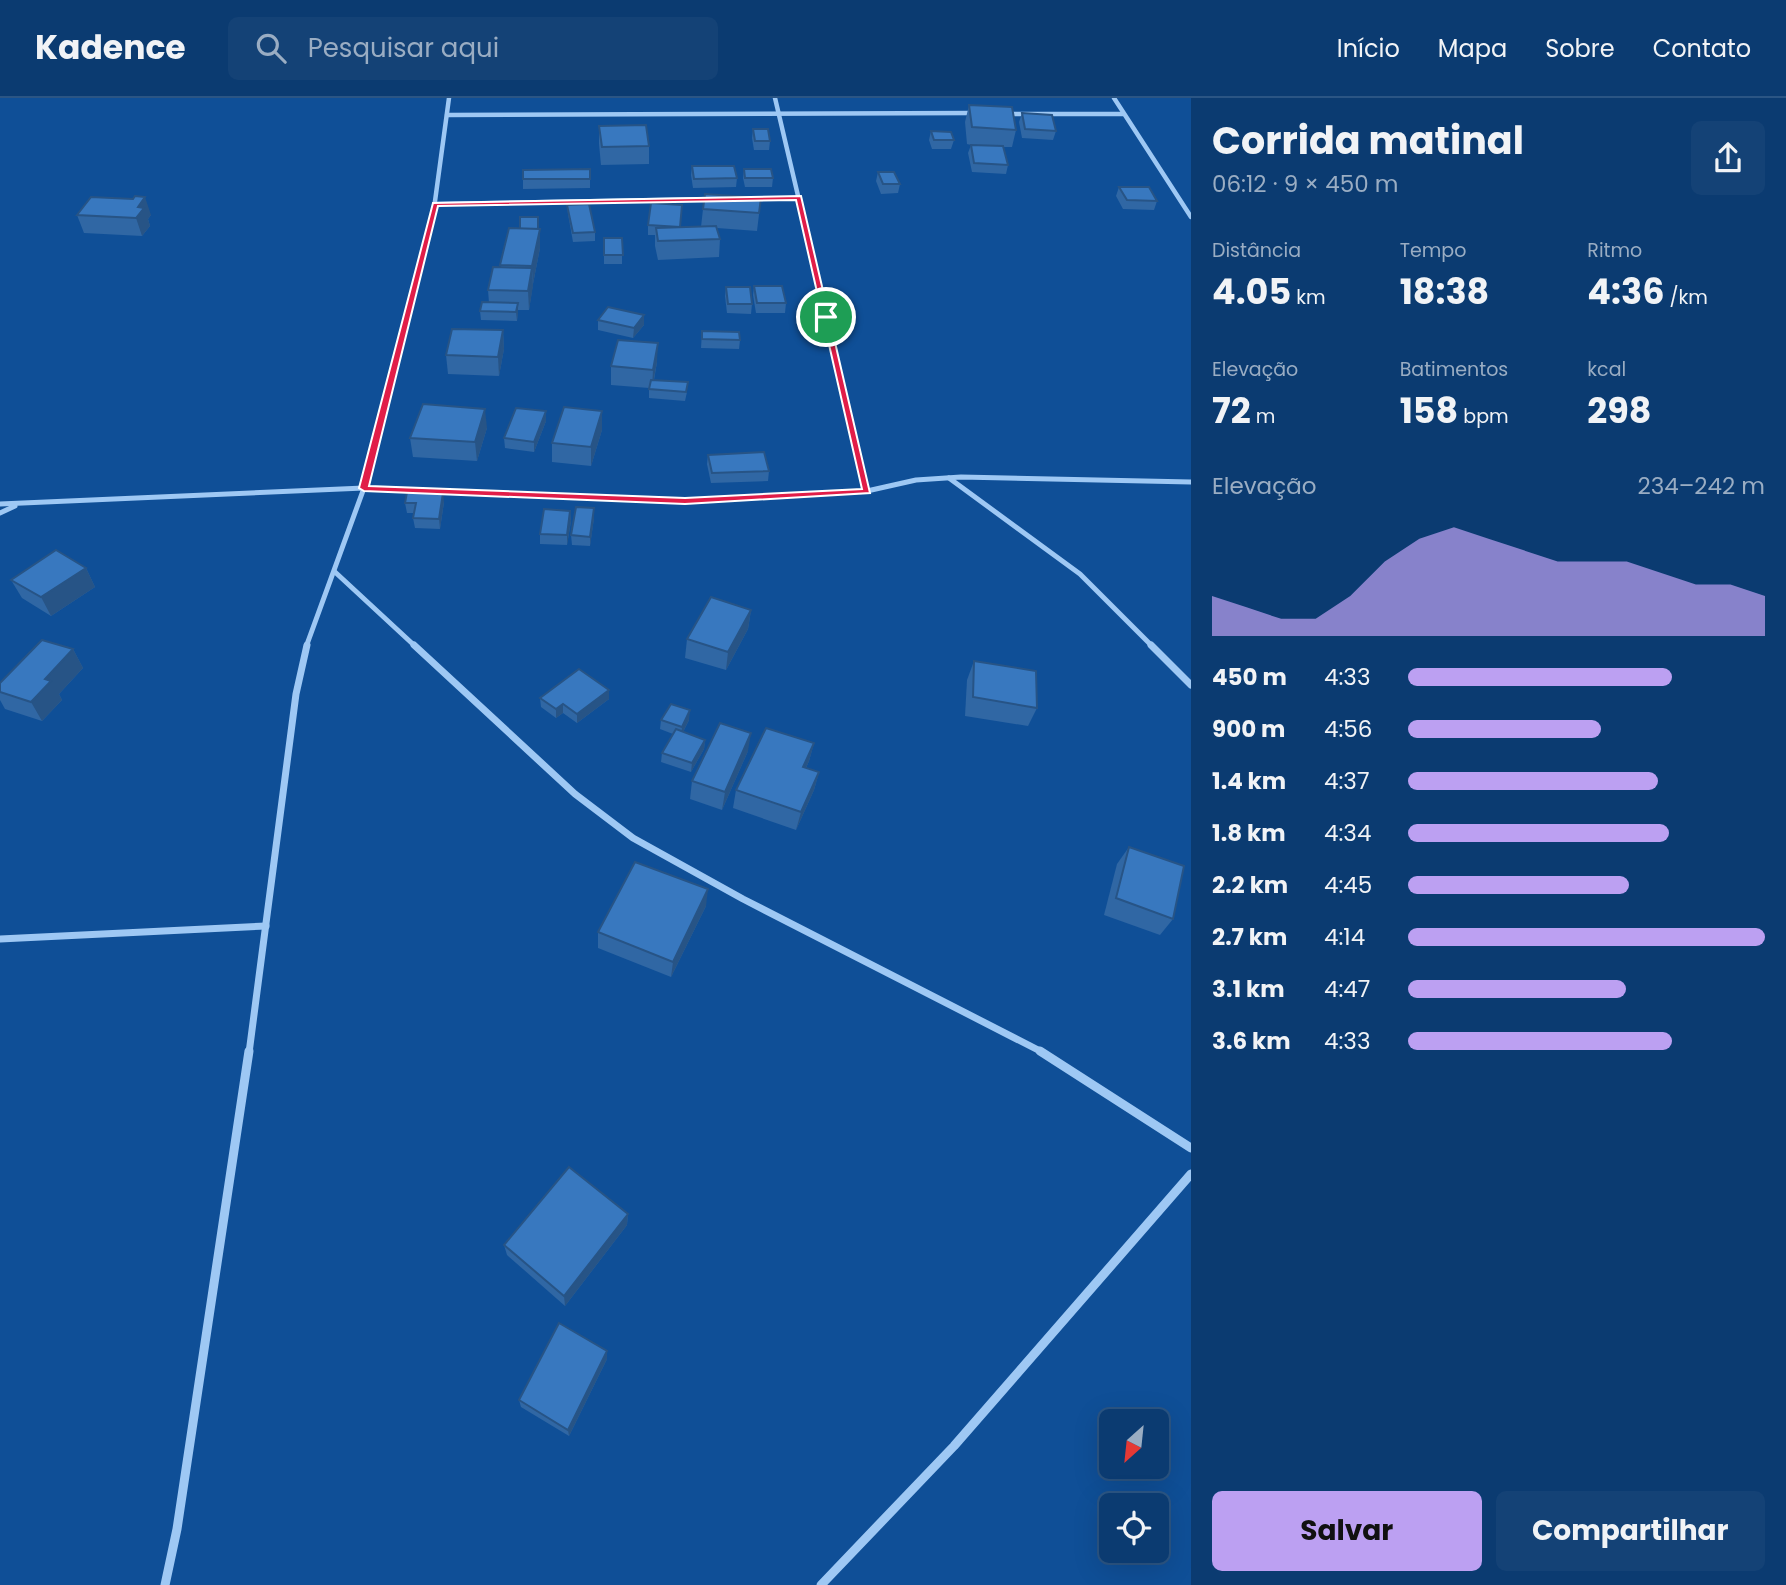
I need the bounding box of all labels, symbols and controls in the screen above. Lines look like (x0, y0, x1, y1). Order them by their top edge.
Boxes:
search box (228, 17, 718, 80)
text: Kadence (35, 24, 186, 71)
icon: search (252, 29, 290, 67)
text: Pesquisar aqui (308, 30, 499, 66)
text: Início (1337, 32, 1400, 65)
text: Mapa (1438, 32, 1507, 65)
text: Sobre (1545, 32, 1615, 65)
text: Contato (1653, 32, 1751, 65)
text: Corrida matinal (1212, 114, 1524, 167)
button: share (1691, 121, 1765, 195)
text: 06:12 · 9 × 450 m (1212, 168, 1398, 200)
text: Distância (1212, 237, 1301, 264)
text: Tempo (1400, 237, 1466, 264)
text: Ritmo (1587, 237, 1642, 264)
text: 4.05 (1212, 267, 1291, 316)
text: 18:38 (1400, 267, 1489, 316)
text: 4:36 (1587, 267, 1664, 316)
text: km (1291, 284, 1326, 311)
text: /km (1664, 284, 1708, 311)
pin (796, 287, 856, 347)
icon: arrive (807, 298, 845, 336)
text: Elevação (1212, 356, 1298, 383)
text: Batimentos (1400, 356, 1508, 383)
text: kcal (1587, 356, 1626, 383)
text: 72 (1212, 386, 1251, 435)
text: 158 (1400, 386, 1458, 435)
text: 298 (1587, 386, 1652, 435)
text: m (1251, 403, 1275, 430)
text: bpm (1458, 403, 1509, 430)
text: Elevação (1212, 470, 1316, 502)
text: 234–242 m (1637, 470, 1765, 502)
text: 450 m (1212, 661, 1287, 693)
text: 4:33 (1324, 661, 1370, 693)
text: 900 m (1212, 713, 1285, 745)
text: 4:56 (1324, 713, 1372, 745)
text: 1.4 km (1212, 765, 1286, 797)
text: 4:37 (1324, 765, 1369, 797)
text: 1.8 km (1212, 817, 1286, 849)
text: 4:34 (1324, 817, 1371, 849)
text: 2.2 km (1212, 869, 1288, 901)
text: 4:45 (1324, 869, 1372, 901)
text: 2.7 km (1212, 921, 1287, 953)
text: 4:14 (1324, 921, 1365, 953)
text: 3.1 km (1212, 973, 1285, 1005)
text: 4:47 (1324, 973, 1370, 1005)
text: 3.6 km (1212, 1025, 1291, 1057)
text: 4:33 (1324, 1025, 1370, 1057)
north arrow (1099, 1409, 1169, 1479)
map controls (1099, 1409, 1169, 1563)
button: Salvar (1212, 1491, 1482, 1571)
button: Compartilhar (1496, 1491, 1765, 1571)
button: locate (1099, 1493, 1169, 1563)

